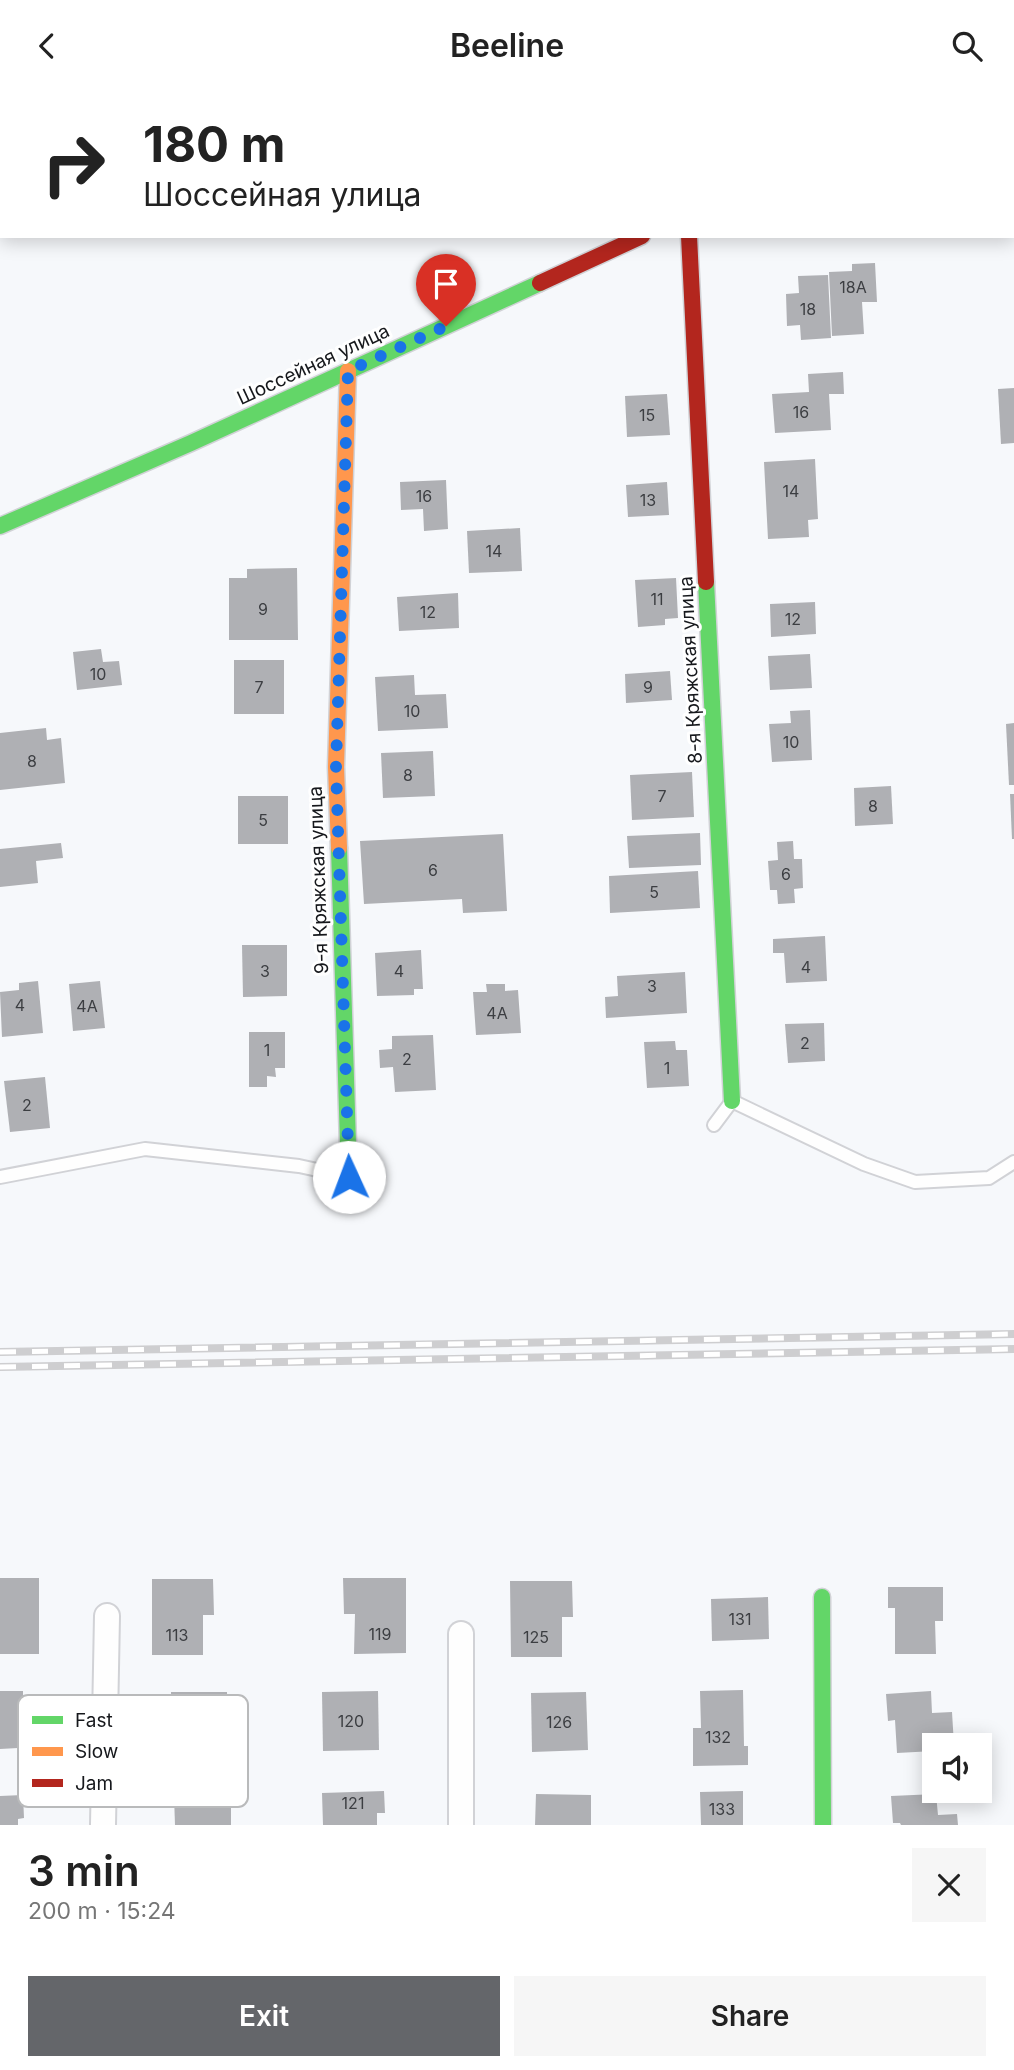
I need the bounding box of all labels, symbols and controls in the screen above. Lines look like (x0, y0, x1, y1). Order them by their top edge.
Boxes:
text: Beeline (450, 26, 564, 65)
icon: back (28, 27, 66, 65)
icon: search (948, 27, 986, 65)
text: 180 m (143, 115, 285, 174)
icon: right (28, 119, 119, 210)
text: Шоссейная улица (143, 175, 422, 214)
pin (416, 254, 476, 326)
icon: arrive (427, 265, 465, 303)
house number: 18А (839, 277, 867, 297)
house number: 18 (800, 299, 816, 319)
street label: Шоссейная улица (233, 319, 393, 410)
house number: 16 (793, 402, 809, 422)
house number: 15 (639, 405, 655, 425)
house number: 14 (783, 481, 799, 501)
house number: 16 (416, 486, 432, 506)
house number: 13 (640, 490, 656, 510)
house number: 14 (486, 541, 502, 561)
street label: 8-я Кряжская улица (674, 576, 707, 764)
house number: 11 (650, 589, 664, 609)
house number: 9 (258, 599, 268, 619)
house number: 12 (420, 602, 436, 622)
house number: 12 (785, 609, 801, 629)
house number: 10 (90, 664, 106, 684)
house number: 7 (254, 677, 264, 697)
house number: 9 (643, 677, 653, 697)
house number: 10 (404, 701, 420, 721)
house number: 10 (783, 732, 799, 752)
house number: 8 (27, 751, 37, 771)
house number: 8 (403, 765, 413, 785)
street label: 9-я Кряжская улица (304, 786, 333, 974)
house number: 7 (657, 786, 667, 806)
house number: 8 (868, 796, 878, 816)
house number: 5 (258, 810, 268, 830)
house number: 6 (428, 860, 438, 880)
house number: 6 (781, 864, 791, 884)
house number: 5 (649, 882, 659, 902)
house number: 4 (801, 957, 811, 977)
house number: 3 (260, 961, 270, 981)
house number: 4 (394, 961, 404, 981)
house number: 3 (647, 976, 657, 996)
house number: 4 (15, 995, 25, 1015)
house number: 4А (76, 996, 98, 1016)
house number: 4А (486, 1003, 508, 1023)
house number: 2 (800, 1033, 810, 1053)
house number: 1 (264, 1040, 270, 1060)
house number: 2 (402, 1049, 412, 1069)
house number: 1 (664, 1058, 670, 1078)
house number: 2 (22, 1095, 32, 1115)
position arrow (312, 1140, 386, 1214)
house number: 131 (729, 1609, 751, 1629)
house number: 119 (369, 1624, 391, 1644)
house number: 113 (166, 1625, 188, 1645)
house number: 125 (523, 1627, 549, 1647)
legend (18, 1695, 248, 1807)
text: Fast (75, 1709, 113, 1732)
house number: 120 (338, 1711, 364, 1731)
house number: 126 (546, 1712, 572, 1732)
house number: 132 (705, 1727, 731, 1747)
map controls (922, 1733, 992, 1803)
button: sound (922, 1733, 992, 1803)
text: Slow (75, 1740, 118, 1763)
text: Jam (75, 1772, 113, 1795)
house number: 121 (342, 1793, 364, 1813)
house number: 133 (709, 1799, 735, 1819)
text: 3 min (28, 1845, 140, 1896)
button: close (912, 1848, 986, 1922)
text: 200 m · 15:24 (28, 1897, 176, 1925)
button: Exit (28, 1976, 500, 2056)
button: Share (514, 1976, 986, 2056)

